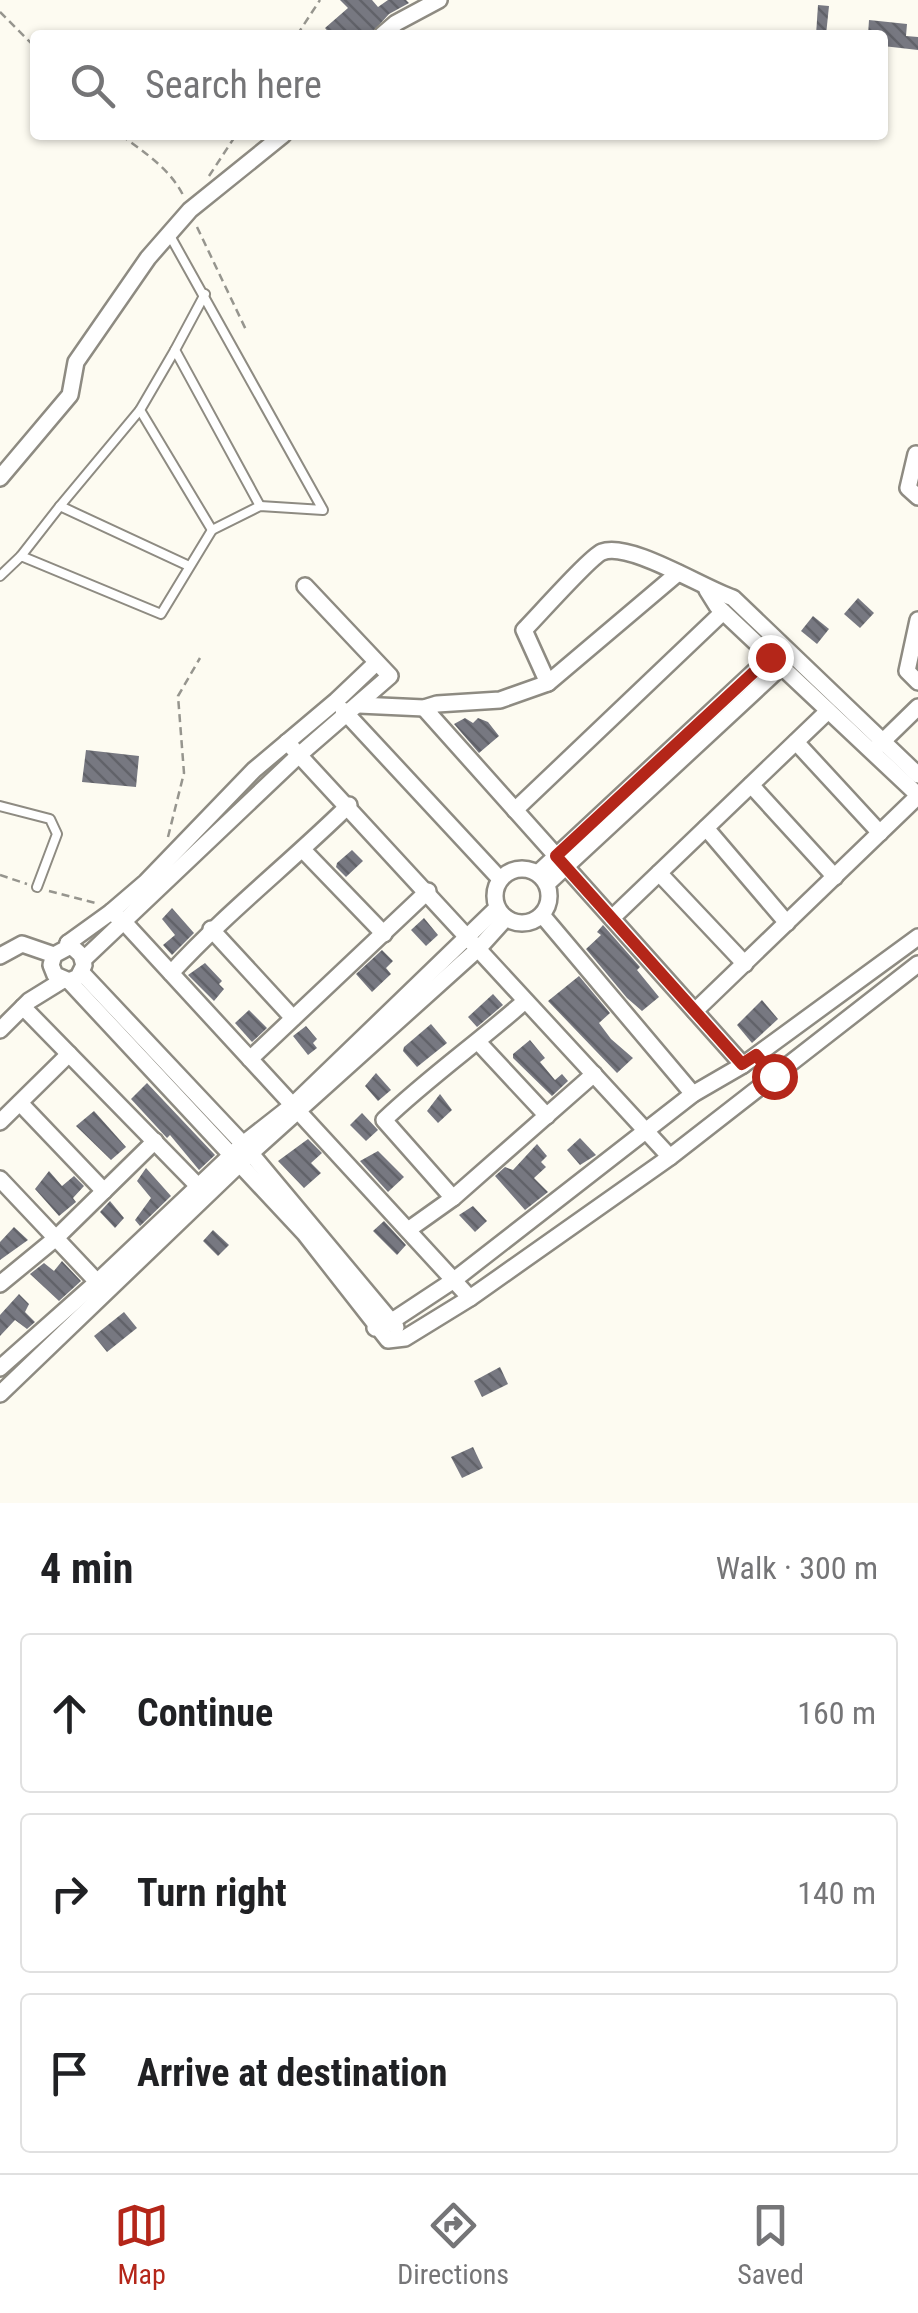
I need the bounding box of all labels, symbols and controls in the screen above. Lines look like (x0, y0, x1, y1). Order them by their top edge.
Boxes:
search box (30, 30, 888, 140)
icon: search (65, 58, 120, 113)
text: Search here (145, 63, 322, 107)
route end (748, 635, 794, 681)
route start (752, 1054, 798, 1100)
text: 4 min (40, 1544, 133, 1593)
text: Walk · 300 m (716, 1549, 878, 1587)
icon: ahead (42, 1686, 97, 1741)
text: Continue (137, 1691, 273, 1735)
text: 160 m (797, 1694, 876, 1732)
icon: right (42, 1866, 97, 1921)
text: Turn right (137, 1871, 287, 1915)
text: 140 m (797, 1874, 876, 1912)
icon: arrive (42, 2046, 97, 2101)
text: Arrive at destination (137, 2051, 447, 2095)
tab: Map (114, 2198, 169, 2291)
tab: Directions (397, 2198, 509, 2291)
tab: Saved (737, 2198, 804, 2291)

